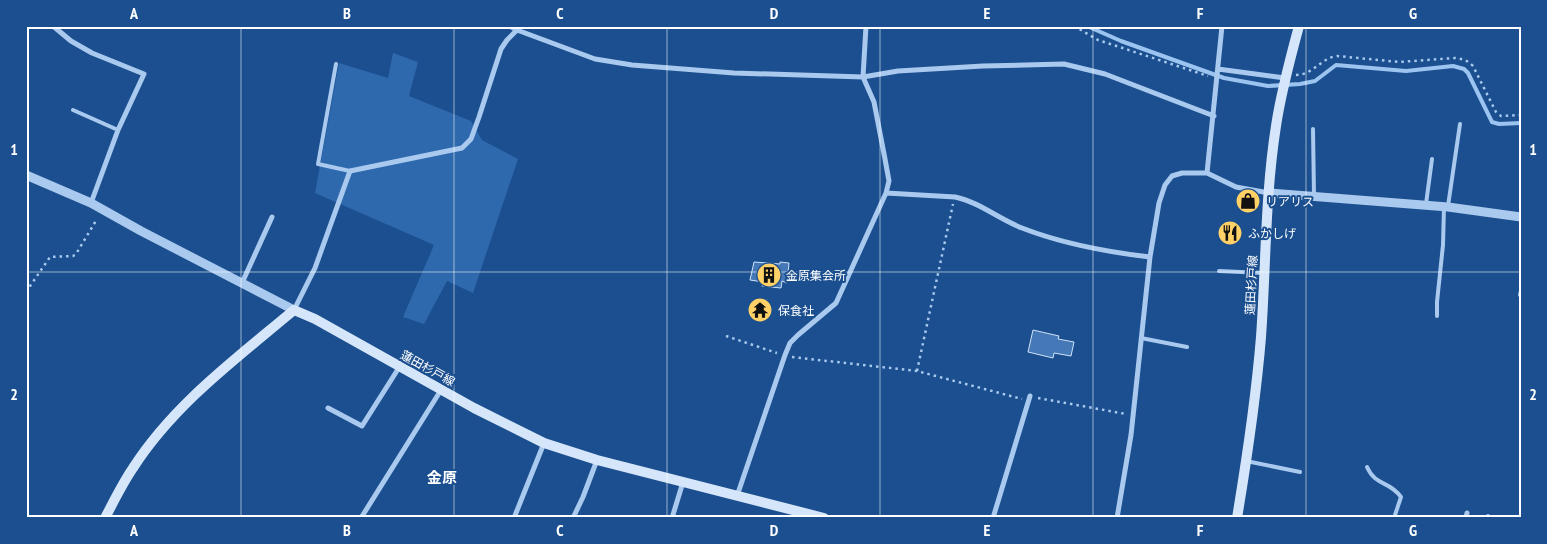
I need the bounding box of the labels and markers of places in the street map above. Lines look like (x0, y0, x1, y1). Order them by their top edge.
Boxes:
shop icon: リアリス (1235, 188, 1261, 214)
place label: リアリス (1266, 194, 1314, 209)
restaurant icon: ふかしげ (1217, 220, 1243, 246)
place label: ふかしげ (1248, 226, 1296, 241)
building icon: 金原集会所 (756, 262, 782, 288)
place label: 金原集会所 (786, 268, 846, 283)
temple icon: 保食社 (747, 297, 773, 323)
place label: 保食社 (778, 303, 814, 318)

